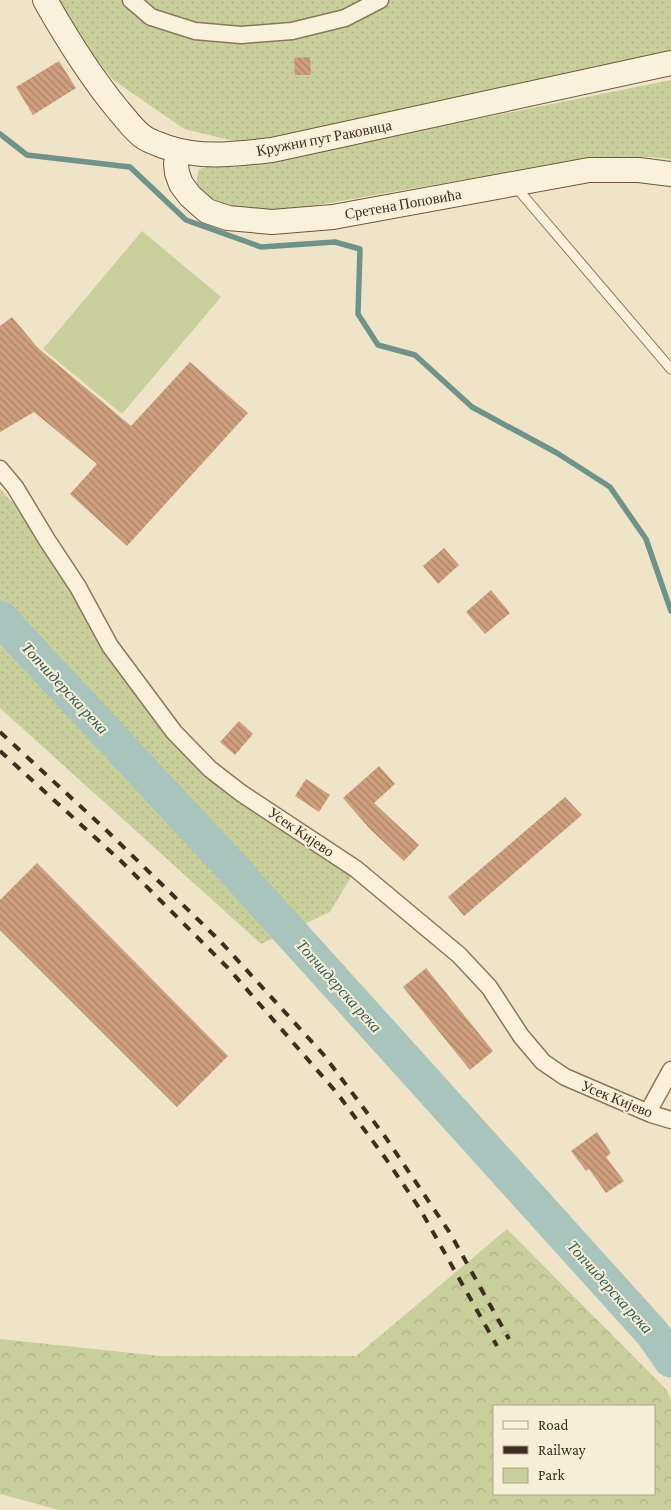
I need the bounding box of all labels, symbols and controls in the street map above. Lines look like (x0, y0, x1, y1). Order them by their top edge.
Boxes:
street label: Кружни пут Раковица (255, 117, 393, 159)
street label: Сретена Поповића (343, 186, 463, 222)
water label: Топчидерска река (18, 639, 112, 738)
street label: Усек Кијево (265, 804, 337, 860)
water label: Топчидерска река (292, 936, 385, 1036)
street label: Усек Кијево (579, 1077, 655, 1121)
water label: Топчидерска река (563, 1237, 656, 1337)
legend (493, 1405, 656, 1495)
text: Road (538, 1417, 569, 1433)
text: Railway (538, 1442, 586, 1459)
text: Park (538, 1467, 565, 1483)

